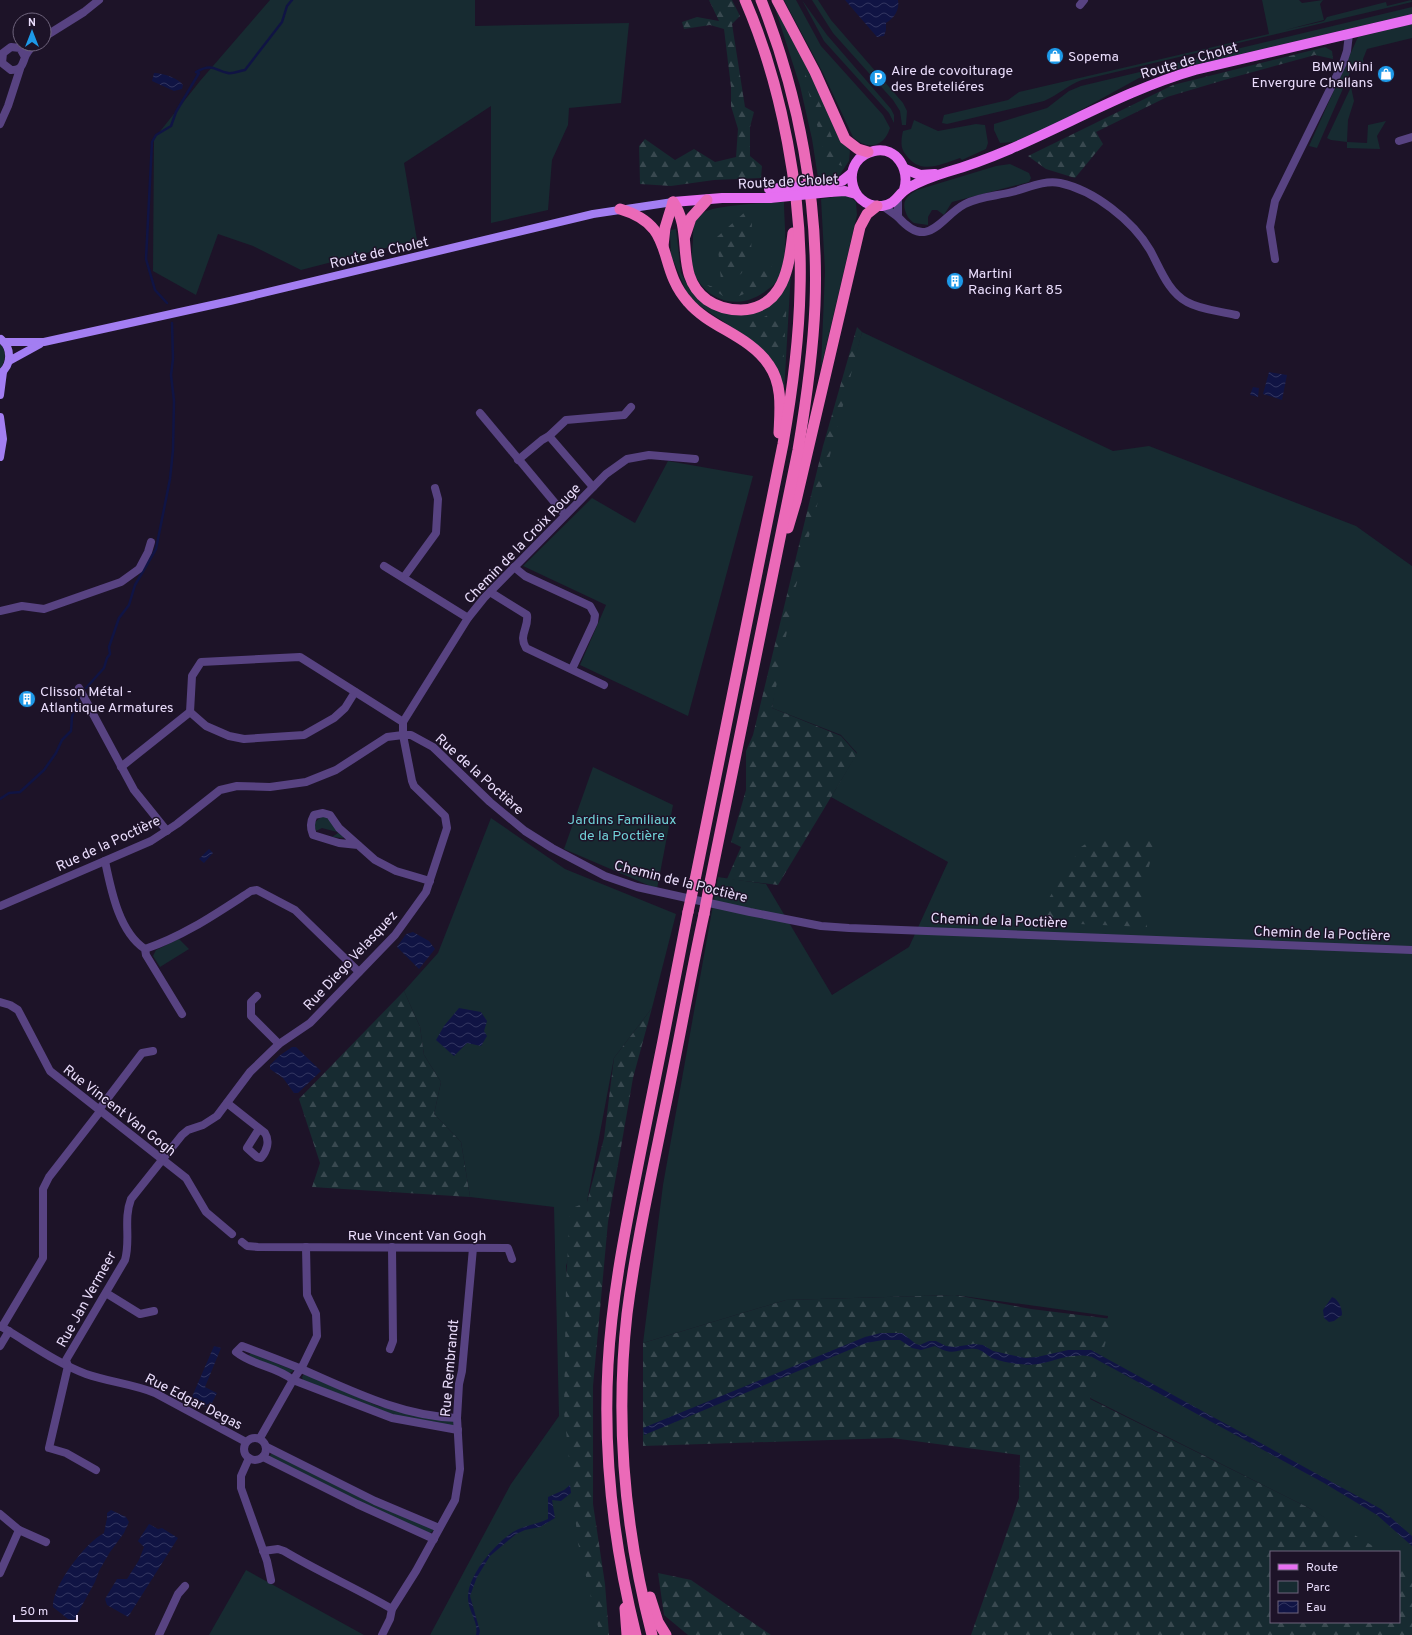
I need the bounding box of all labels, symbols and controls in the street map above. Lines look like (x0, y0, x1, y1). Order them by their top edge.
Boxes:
north arrow (12, 12, 52, 52)
text: N (28, 16, 36, 30)
street label: Route de Cholet (1139, 39, 1240, 83)
shop icon: Sopema (1045, 46, 1065, 66)
place label: Sopema (1068, 49, 1119, 66)
place label: BMW Mini Envergure Challans (1251, 59, 1373, 92)
place label: Aire de covoiturage des Breteliéres (891, 63, 1013, 96)
shop icon: BMW Mini Envergure Challans (1376, 64, 1396, 84)
parking icon: Aire de covoiturage des Breteliéres (868, 68, 888, 88)
street label: Route de Cholet (737, 171, 839, 194)
street label: Route de Cholet (328, 234, 430, 273)
place label: Martini Racing Kart 85 (968, 266, 1063, 299)
building icon: Martini Racing Kart 85 (945, 271, 965, 291)
street label: Chemin de la Croix Rouge (461, 480, 585, 608)
place label: Clisson Métal - Atlantique Armatures (40, 684, 174, 717)
building icon: Clisson Métal - Atlantique Armatures (17, 689, 37, 709)
street label: Rue de la Poctière (431, 731, 527, 819)
park label: Jardins Familiaux de la Poctière (568, 812, 676, 845)
street label: Rue de la Poctière (54, 813, 164, 876)
street label: Chemin de la Poctière (612, 858, 749, 907)
street label: Rue Diego Velasquez (301, 908, 402, 1014)
street label: Chemin de la Poctière (930, 911, 1068, 932)
street label: Chemin de la Poctière (1253, 924, 1391, 945)
street label: Rue Vincent Van Gogh (59, 1062, 179, 1161)
street label: Rue Vincent Van Gogh (348, 1228, 486, 1245)
street label: Rue Jan Vermeer (54, 1248, 121, 1351)
street label: Rue Rembrandt (438, 1319, 463, 1418)
street label: Rue Edgar Degas (142, 1371, 245, 1434)
legend (1270, 1551, 1400, 1623)
text: Route (1306, 1560, 1338, 1576)
text: Parc (1306, 1580, 1330, 1596)
scale bar (14, 1597, 77, 1623)
text: Eau (1306, 1600, 1326, 1616)
text: 50 m (20, 1604, 48, 1620)

